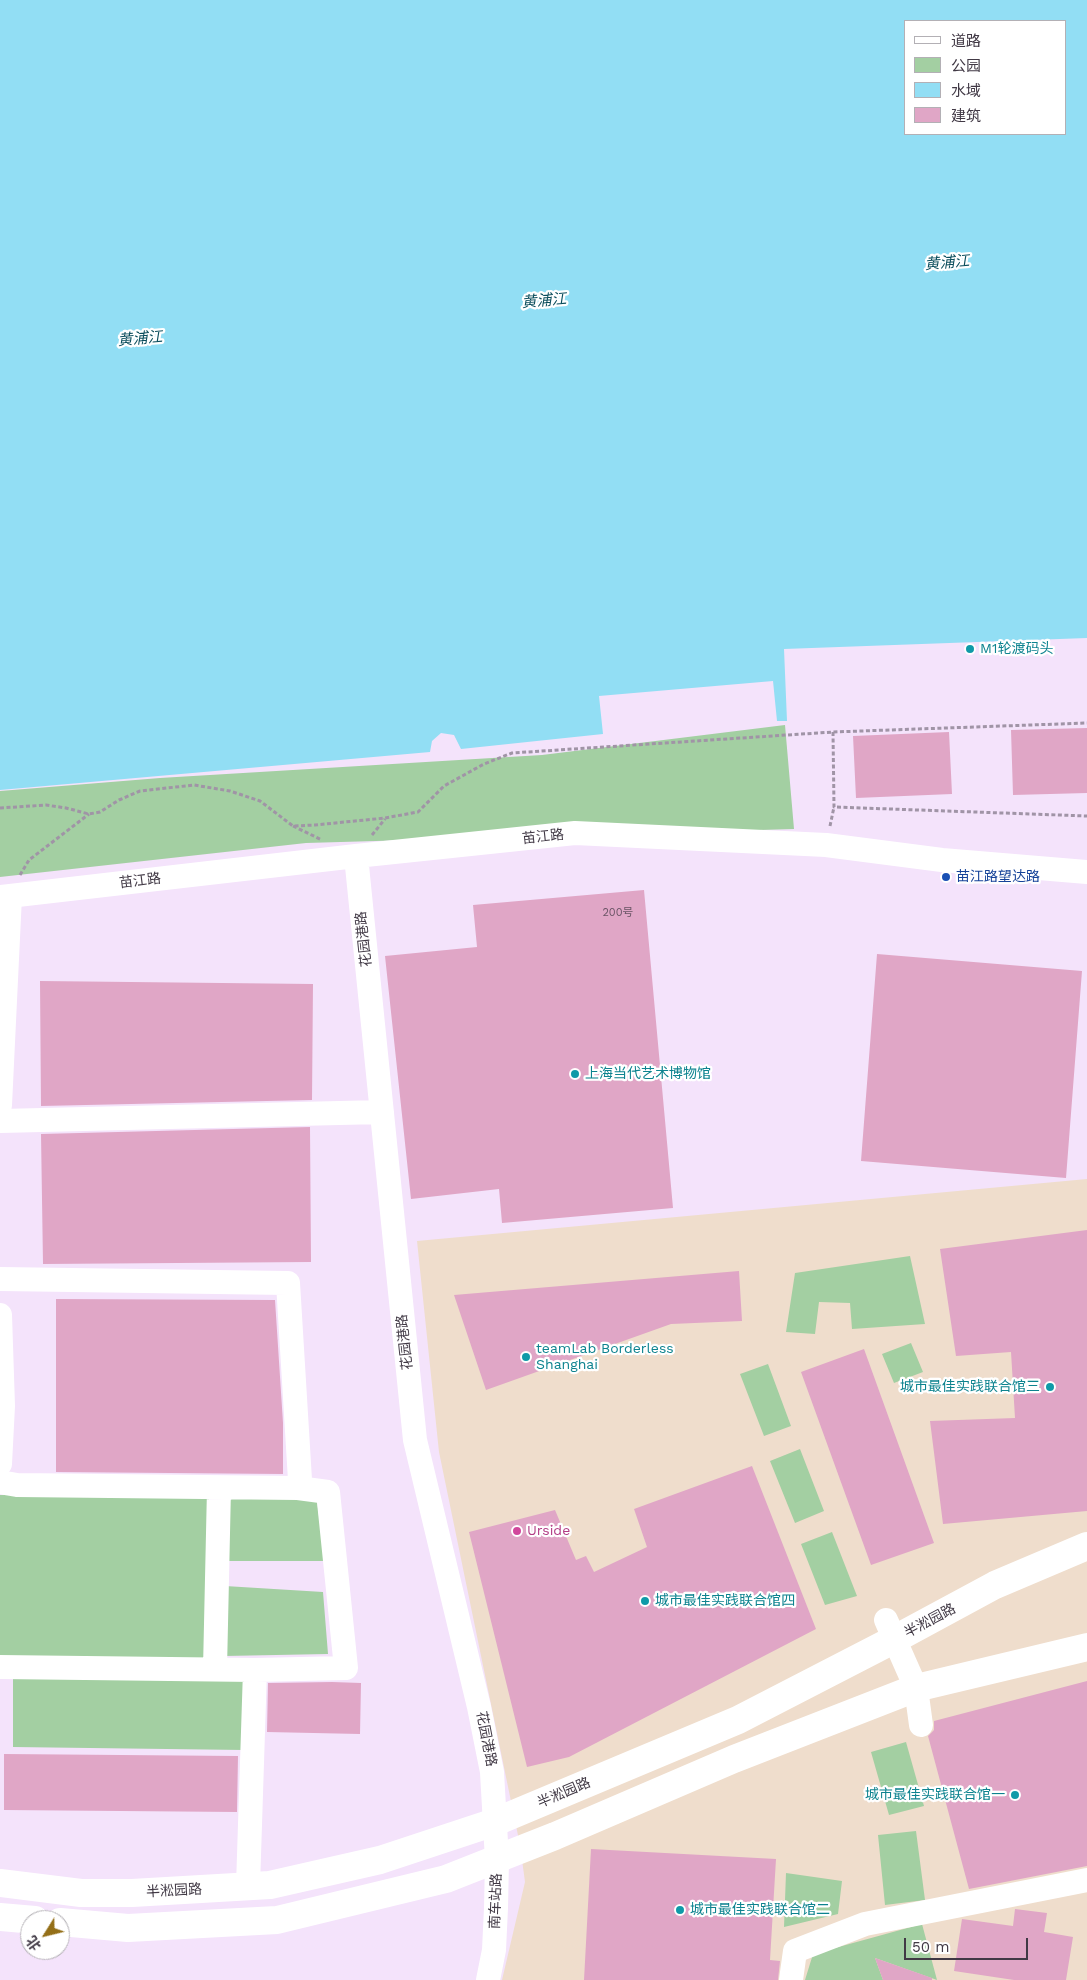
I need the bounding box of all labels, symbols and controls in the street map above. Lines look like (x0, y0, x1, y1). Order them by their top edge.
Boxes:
legend (904, 20, 1067, 135)
text: 道路 (951, 32, 981, 50)
text: 公园 (951, 57, 981, 75)
text: 水域 (951, 82, 981, 100)
text: 建筑 (951, 107, 981, 125)
water label: 黄浦江 (924, 252, 970, 274)
water label: 黄浦江 (521, 290, 567, 312)
water label: 黄浦江 (117, 328, 163, 350)
place label: M1轮渡码头 (980, 641, 1053, 657)
marker: M1轮渡码头 (964, 643, 976, 655)
street label: 苗江路 (521, 826, 565, 848)
place label: 苗江路望达路 (956, 869, 1040, 885)
street label: 苗江路 (118, 870, 162, 892)
marker: 苗江路望达路 (940, 871, 952, 883)
house number: 200号 (602, 906, 634, 920)
street label: 花园港路 (353, 910, 375, 968)
place label: 上海当代艺术博物馆 (585, 1066, 711, 1082)
marker: 上海当代艺术博物馆 (569, 1068, 581, 1080)
street label: 花园港路 (394, 1313, 416, 1371)
place label: teamLab Borderless Shanghai (536, 1341, 674, 1374)
marker: teamLab Borderless Shanghai (520, 1351, 532, 1363)
place label: 城市最佳实践联合馆三 (900, 1379, 1040, 1395)
marker: 城市最佳实践联合馆三 (1044, 1381, 1056, 1393)
place label: Urside (527, 1523, 570, 1539)
marker: Urside (511, 1525, 523, 1537)
place label: 城市最佳实践联合馆四 (655, 1593, 795, 1609)
marker: 城市最佳实践联合馆四 (639, 1595, 651, 1607)
street label: 半淞园路 (901, 1600, 959, 1642)
street label: 花园港路 (472, 1710, 500, 1768)
street label: 半淞园路 (535, 1774, 593, 1812)
place label: 城市最佳实践联合馆一 (865, 1787, 1005, 1803)
marker: 城市最佳实践联合馆一 (1009, 1789, 1021, 1801)
street label: 南车站路 (487, 1873, 505, 1929)
street label: 半淞园路 (146, 1881, 202, 1901)
place label: 城市最佳实践联合馆二 (690, 1902, 830, 1918)
marker: 城市最佳实践联合馆二 (674, 1904, 686, 1916)
north arrow (20, 1910, 70, 1960)
scale bar (907, 1928, 1031, 1960)
text: 北 (23, 1933, 44, 1954)
text: 50 m (912, 1938, 949, 1956)

